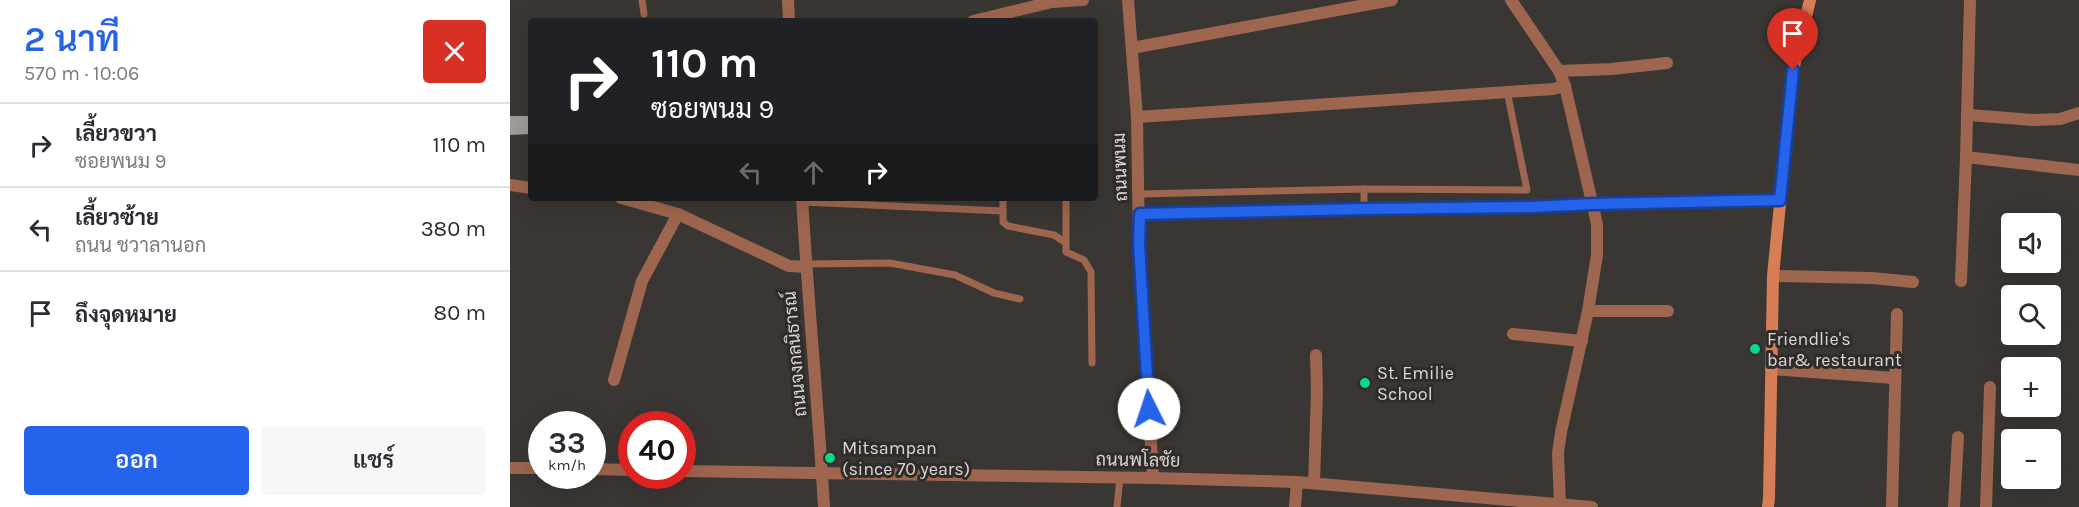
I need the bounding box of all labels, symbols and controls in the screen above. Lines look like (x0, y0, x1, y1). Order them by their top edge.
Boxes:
pin (1767, 8, 1818, 70)
icon: arrive (1776, 17, 1809, 50)
text: 2 นาที (24, 18, 120, 60)
button: close (423, 20, 486, 83)
text: 110 m (651, 38, 758, 88)
icon: right (552, 42, 630, 120)
text: 570 m · 10:06 (24, 62, 140, 85)
text: ซอยพนม 9 (651, 93, 774, 125)
text: เลี้ยวขวา (75, 121, 157, 147)
icon: right (24, 129, 57, 162)
text: 110 m (433, 132, 486, 158)
street label: ถนนพนม (1108, 132, 1132, 202)
text: ซอยพนม 9 (75, 150, 166, 173)
icon: left (734, 156, 767, 189)
icon: ahead (797, 156, 830, 189)
icon: right (860, 156, 893, 189)
text: เลี้ยวซ้าย (75, 205, 159, 231)
icon: left (24, 213, 57, 246)
map controls (2001, 213, 2061, 489)
button: sound (2001, 213, 2061, 273)
text: 380 m (421, 216, 486, 242)
text: ถนน ชวาลานอก (75, 234, 206, 257)
button: search (2001, 285, 2061, 345)
street label: ถนนจงกลนิธารณ์ (777, 290, 811, 418)
icon: arrive (24, 297, 57, 330)
text: 80 m (434, 300, 486, 326)
text: ถึงจุดหมาย (75, 302, 177, 328)
place label: Friendlie's bar& restaurant (1767, 328, 1902, 371)
marker: Friendlie's bar& restaurant (1748, 342, 1762, 356)
button: + (2001, 357, 2061, 417)
place label: St. Emilie School (1377, 362, 1454, 405)
marker: St. Emilie School (1358, 376, 1372, 390)
position arrow (1117, 377, 1181, 441)
speed limit sign: 40 (618, 411, 696, 489)
text: 33 (548, 425, 586, 461)
button: ออก (24, 426, 249, 495)
button: แชร์ (261, 426, 486, 495)
button: − (2001, 429, 2061, 489)
place label: Mitsampan (since 70 years) (842, 437, 970, 480)
street label: ถนนพโลชัย (1095, 446, 1181, 472)
marker: Mitsampan (since 70 years) (823, 451, 837, 465)
text: km/h (548, 456, 586, 474)

